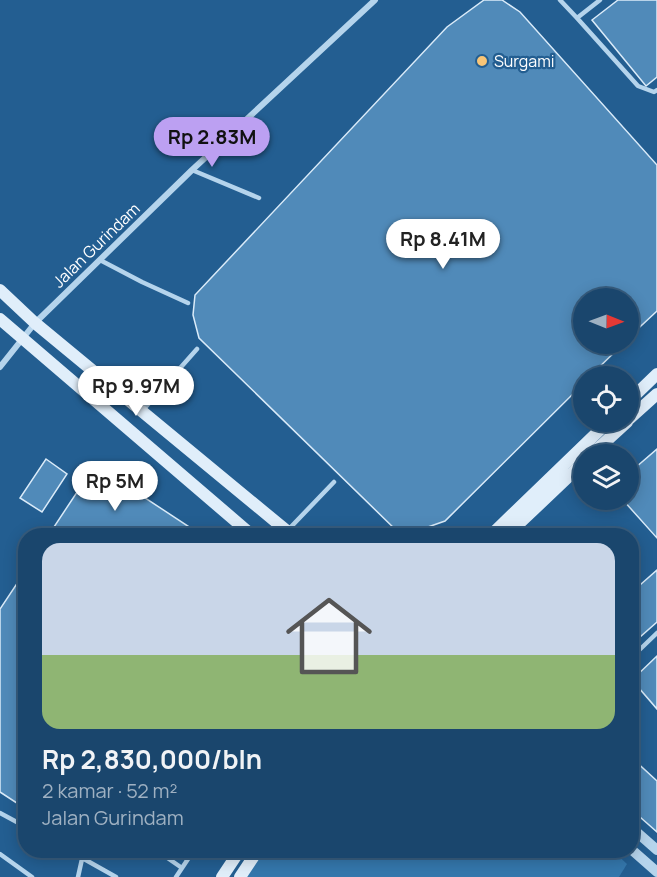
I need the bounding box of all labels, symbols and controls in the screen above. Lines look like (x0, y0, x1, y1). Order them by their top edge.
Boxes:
place label: Surgami (494, 50, 554, 72)
marker: Surgami (475, 54, 489, 68)
pin: Rp 2.83M (150, 117, 274, 168)
text: Rp 2.83M (168, 123, 256, 150)
street label: Jalan Gurindam (48, 198, 144, 292)
pin: Rp 8.41M (381, 219, 505, 270)
text: Rp 8.41M (400, 225, 486, 252)
north arrow (573, 288, 639, 354)
map controls (573, 288, 639, 510)
pin: Rp 9.97M (74, 366, 198, 417)
button: locate (573, 366, 639, 432)
text: Rp 9.97M (92, 372, 180, 399)
button: layers (573, 444, 639, 510)
pin: Rp 5M (73, 461, 157, 512)
text: Rp 5M (86, 467, 144, 494)
icon: home (275, 582, 383, 690)
text: Rp 2,830,000/bln (42, 741, 262, 777)
text: 2 kamar · 52 m² (42, 777, 178, 804)
text: Jalan Gurindam (42, 804, 184, 831)

